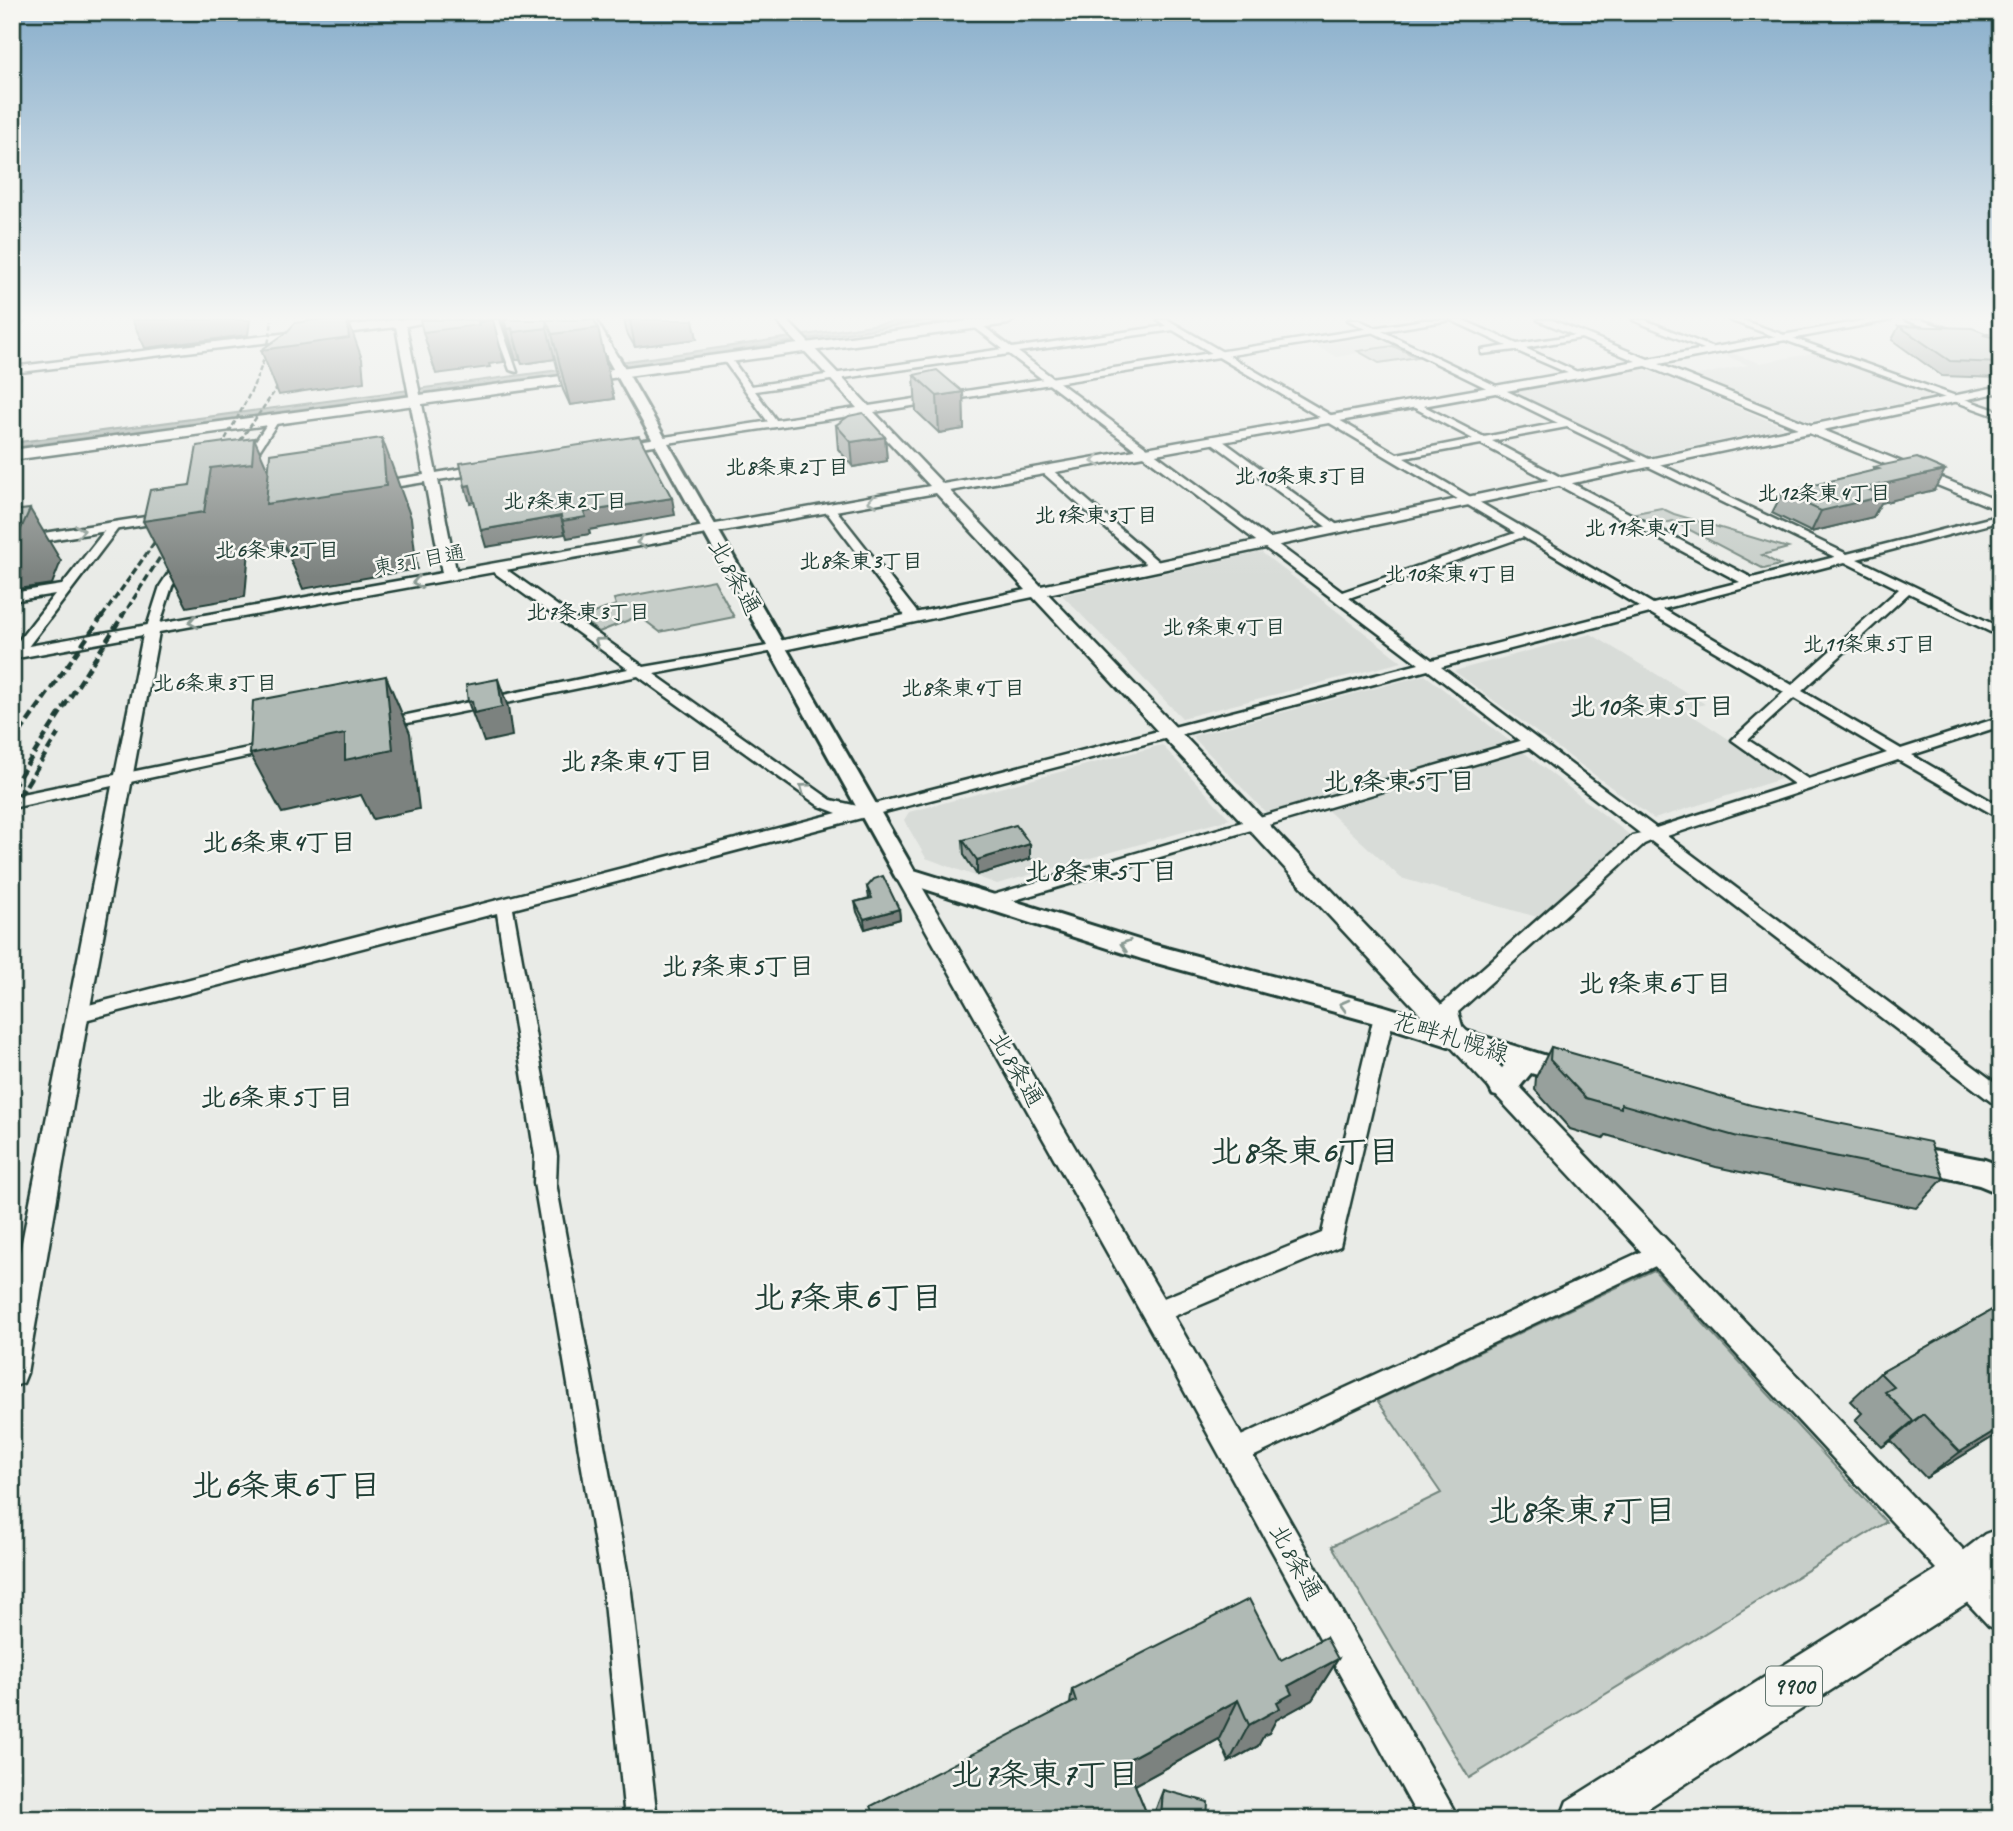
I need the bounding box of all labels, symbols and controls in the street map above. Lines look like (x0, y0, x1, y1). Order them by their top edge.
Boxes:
one-way arrow (1090, 453, 1101, 468)
district label: 北8条東2丁目 (725, 454, 849, 480)
district label: 北10条東3丁目 (1234, 463, 1368, 489)
district label: 北12条東4丁目 (1757, 480, 1891, 506)
district label: 北7条東2丁目 (503, 488, 627, 514)
one-way arrow (866, 493, 877, 508)
district label: 北9条東3丁目 (1034, 502, 1158, 528)
district label: 北11条東4丁目 (1584, 515, 1718, 541)
one-way arrow (74, 524, 86, 539)
one-way arrow (635, 534, 647, 549)
street label: 北8条通 (702, 534, 768, 620)
district label: 北6条東2丁目 (215, 537, 339, 563)
street label: 東3丁目通 (371, 539, 467, 581)
district label: 北8条東3丁目 (799, 548, 923, 574)
district label: 北10条東4丁目 (1384, 561, 1518, 587)
one-way arrow (411, 574, 423, 589)
district label: 北7条東3丁目 (526, 599, 650, 625)
one-way arrow (187, 614, 199, 629)
district label: 北9条東4丁目 (1162, 614, 1286, 640)
district label: 北11条東5丁目 (1802, 631, 1936, 657)
one-way arrow (594, 638, 607, 650)
district label: 北6条東3丁目 (153, 670, 277, 696)
district label: 北8条東4丁目 (901, 675, 1025, 701)
district label: 北10条東5丁目 (1570, 690, 1734, 723)
district label: 北7条東4丁目 (560, 745, 714, 778)
district label: 北9条東5丁目 (1323, 765, 1475, 798)
one-way arrow (799, 784, 812, 796)
district label: 北6条東4丁目 (202, 826, 356, 859)
district label: 北8条東5丁目 (1025, 855, 1177, 888)
one-way arrow (1119, 939, 1131, 953)
district label: 北7条東5丁目 (662, 950, 814, 983)
district label: 北9条東6丁目 (1578, 967, 1732, 1000)
one-way arrow (1338, 999, 1350, 1013)
street label: 花畔札幌線 (1389, 1005, 1513, 1069)
street label: 北8条通 (983, 1026, 1051, 1112)
district label: 北6条東5丁目 (200, 1081, 354, 1114)
district label: 北8条東6丁目 (1210, 1131, 1400, 1172)
district label: 北7条東6丁目 (753, 1277, 943, 1318)
district label: 北6条東6丁目 (191, 1465, 381, 1506)
district label: 北8条東7丁目 (1488, 1490, 1676, 1531)
street label: 北8条通 (1263, 1519, 1329, 1605)
road number: 9900 (1766, 1666, 1822, 1706)
district label: 北7条東7丁目 (951, 1754, 1139, 1795)

